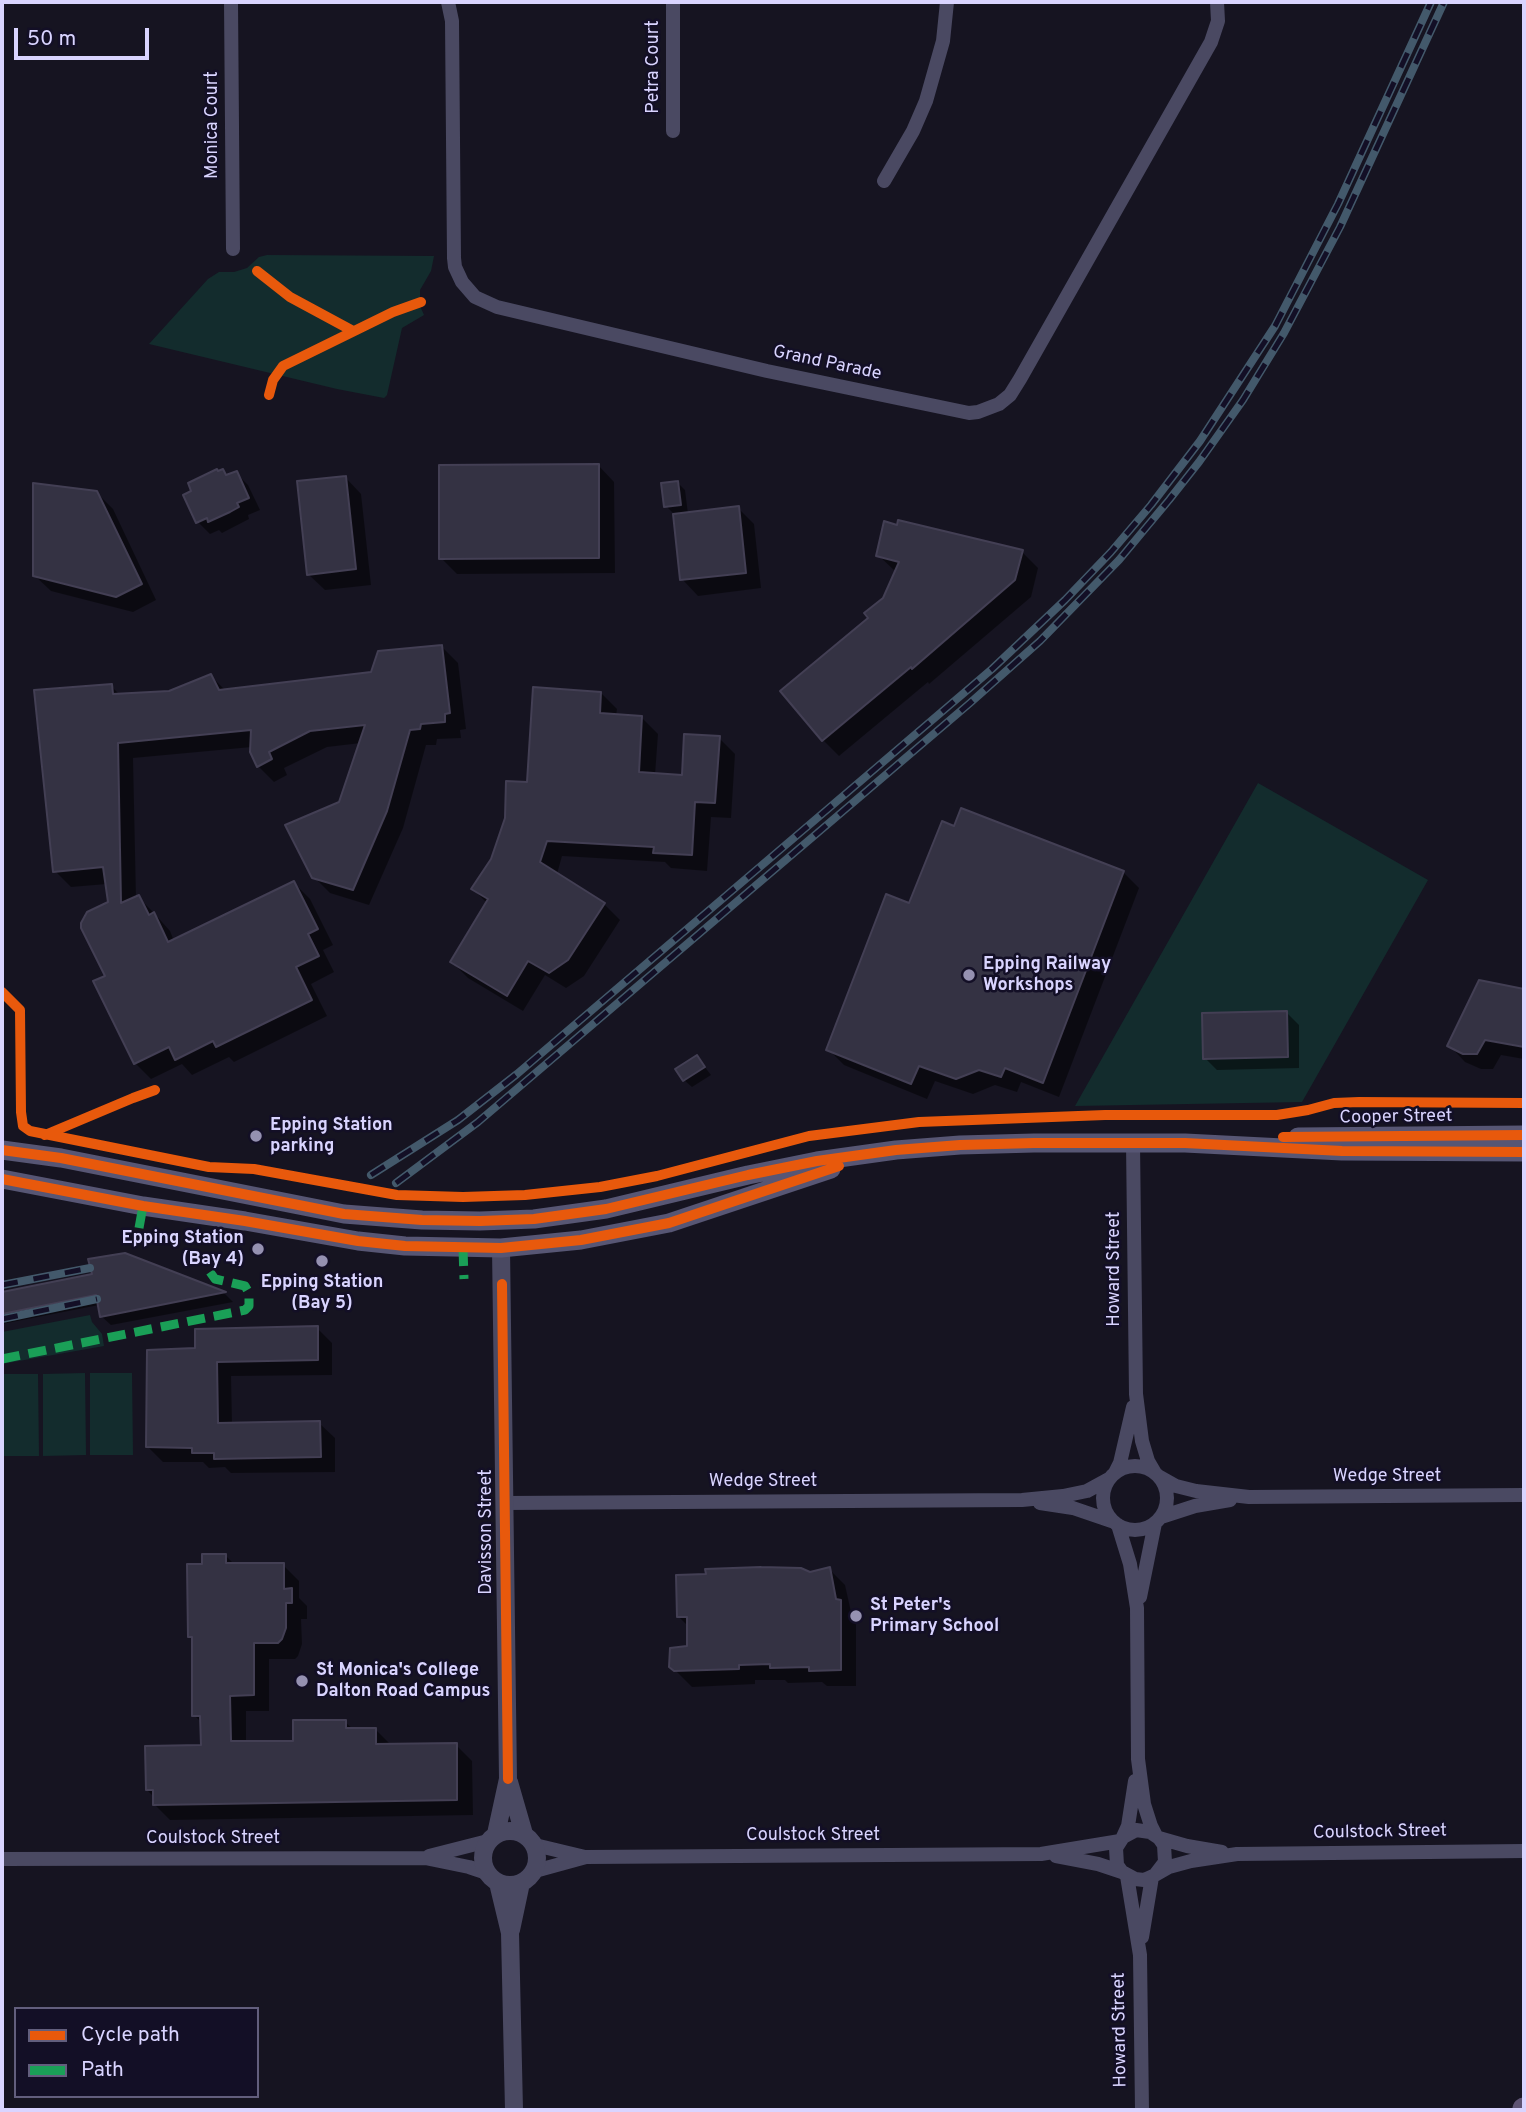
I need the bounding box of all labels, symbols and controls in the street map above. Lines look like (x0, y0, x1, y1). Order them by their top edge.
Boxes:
scale bar (18, 14, 152, 58)
street label: Petra Court (643, 20, 665, 114)
text: 50 m (27, 26, 76, 53)
street label: Monica Court (202, 71, 224, 179)
street label: Grand Parade (771, 342, 883, 386)
place label: Epping Railway Workshops (983, 954, 1111, 996)
marker: Epping Railway Workshops (961, 967, 977, 983)
street label: Cooper Street (1339, 1106, 1453, 1130)
place label: Epping Station parking (270, 1115, 393, 1158)
marker: Epping Station parking (248, 1128, 264, 1144)
street label: Howard Street (1104, 1211, 1126, 1327)
place label: Epping Station (Bay 4) (121, 1228, 244, 1270)
marker: Epping Station (Bay 4) (250, 1241, 266, 1257)
marker: Epping Station (Bay 5) (314, 1253, 330, 1269)
place label: Epping Station (Bay 5) (261, 1272, 383, 1314)
street label: Wedge Street (1333, 1466, 1441, 1488)
street label: Davisson Street (476, 1469, 498, 1595)
street label: Wedge Street (709, 1471, 817, 1493)
place label: St Peter's Primary School (870, 1595, 999, 1638)
marker: St Peter's Primary School (848, 1608, 864, 1624)
place label: St Monica's College Dalton Road Campus (316, 1660, 490, 1702)
marker: St Monica's College Dalton Road Campus (294, 1673, 310, 1689)
street label: Coulstock Street (1313, 1821, 1447, 1845)
street label: Coulstock Street (746, 1825, 880, 1847)
street label: Coulstock Street (146, 1828, 280, 1850)
street label: Howard Street (1109, 1972, 1133, 2088)
legend (14, 2007, 259, 2098)
text: Cycle path (81, 2022, 180, 2049)
text: Path (81, 2057, 124, 2084)

